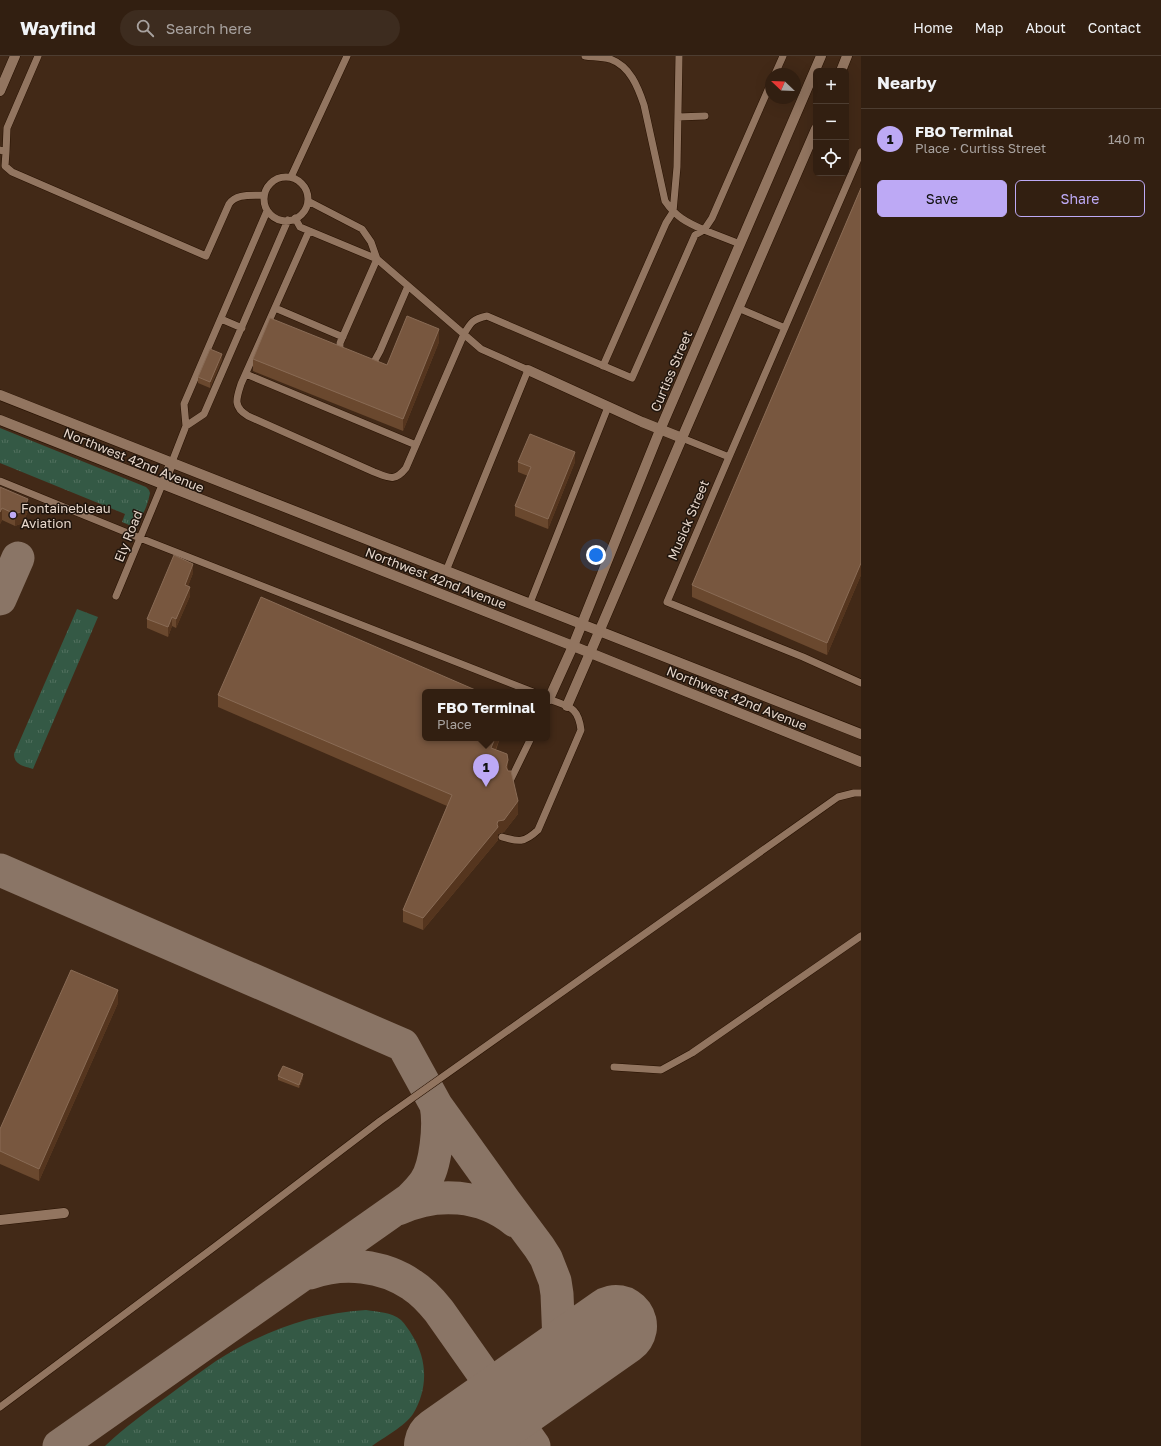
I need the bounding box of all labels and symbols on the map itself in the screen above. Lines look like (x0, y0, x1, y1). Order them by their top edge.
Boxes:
north arrow (765, 68, 801, 104)
street label: Curtiss Street (647, 328, 695, 414)
street label: Northwest 42nd Avenue (61, 424, 207, 496)
street label: Musick Street (664, 477, 712, 563)
place label: Fontainebleau Aviation (21, 500, 111, 531)
street label: Ely Road (110, 508, 146, 564)
marker: Fontainebleau Aviation (8, 510, 18, 520)
street label: Northwest 42nd Avenue (363, 544, 509, 612)
your location (586, 545, 606, 565)
street label: Northwest 42nd Avenue (664, 662, 810, 734)
pin: 1 (473, 754, 499, 787)

